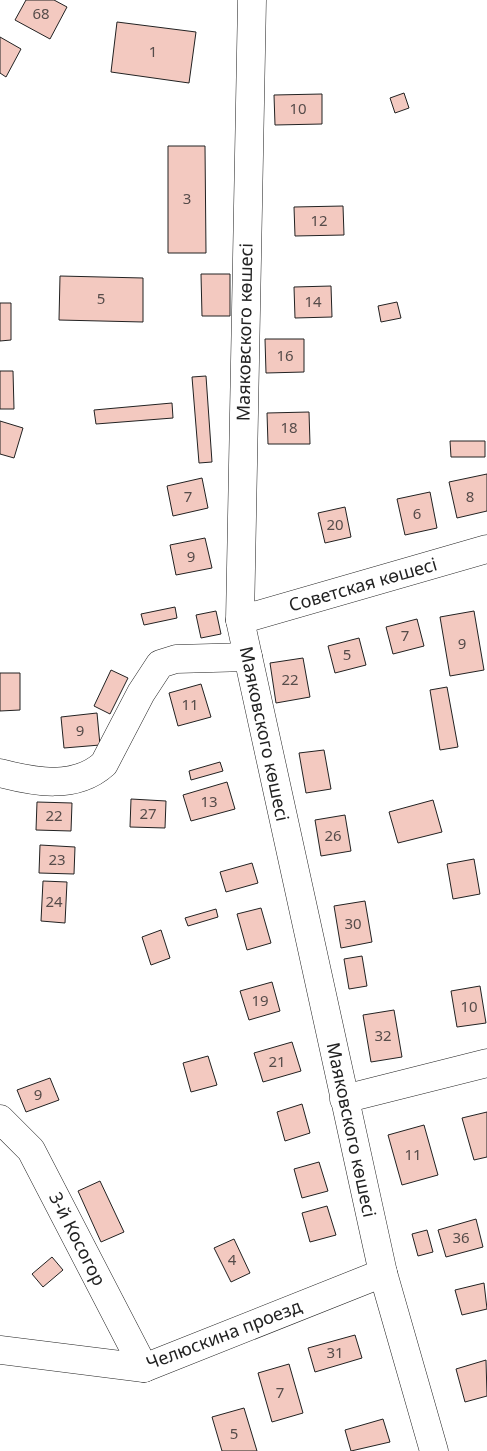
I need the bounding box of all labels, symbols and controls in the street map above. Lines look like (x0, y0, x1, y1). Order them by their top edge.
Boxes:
house number: 68 (32, 3, 50, 23)
house number: 1 (149, 41, 157, 61)
house number: 10 (289, 98, 307, 118)
house number: 3 (183, 188, 191, 208)
house number: 12 (310, 210, 328, 230)
street label: Маяковского көшесі (230, 243, 258, 421)
house number: 5 (97, 288, 105, 308)
house number: 14 (304, 291, 322, 311)
house number: 16 (276, 345, 294, 365)
house number: 18 (280, 417, 298, 437)
house number: 7 (184, 486, 192, 506)
house number: 8 (466, 486, 474, 506)
house number: 6 (413, 503, 421, 523)
house number: 20 (326, 514, 344, 534)
house number: 9 (187, 546, 195, 566)
street label: Советская көшесі (286, 551, 440, 617)
house number: 7 (401, 625, 409, 645)
house number: 9 (458, 633, 466, 653)
street label: Маяковского көшесі (235, 644, 295, 823)
house number: 5 (343, 644, 351, 664)
house number: 22 (281, 669, 299, 689)
house number: 11 (181, 694, 199, 714)
house number: 9 (76, 720, 84, 740)
house number: 13 (200, 791, 218, 811)
house number: 27 (139, 803, 157, 823)
house number: 22 (45, 805, 63, 825)
house number: 26 (324, 825, 342, 845)
house number: 23 (48, 849, 66, 869)
house number: 24 (45, 891, 63, 911)
house number: 30 (344, 913, 362, 933)
house number: 19 (251, 990, 269, 1010)
house number: 10 (460, 996, 478, 1016)
house number: 32 (374, 1025, 392, 1045)
street label: Маяковского көшесі (322, 1040, 382, 1219)
house number: 21 (268, 1051, 286, 1071)
house number: 9 (34, 1084, 42, 1104)
house number: 11 (404, 1144, 422, 1164)
street label: 3-й Косогор (44, 1188, 112, 1290)
house number: 36 (452, 1227, 470, 1247)
house number: 4 (228, 1249, 237, 1269)
street label: Челюскина проезд (143, 1293, 305, 1375)
house number: 31 (326, 1342, 344, 1362)
house number: 7 (276, 1382, 284, 1402)
house number: 5 (230, 1423, 238, 1443)

